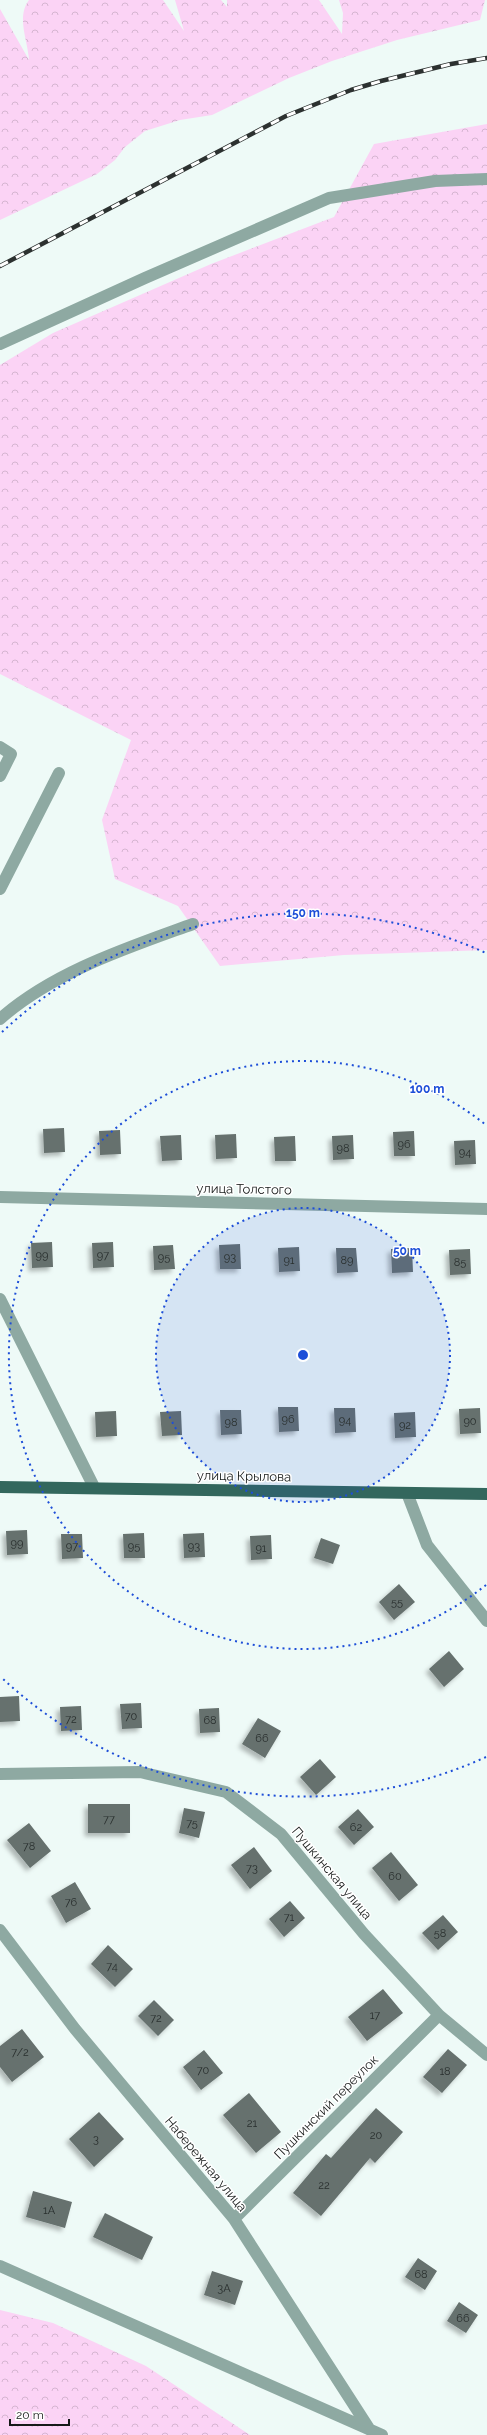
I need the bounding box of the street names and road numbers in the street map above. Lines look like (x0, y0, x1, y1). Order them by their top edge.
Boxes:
street label: улица Толстого (196, 1181, 292, 1197)
street label: улица Крылова (197, 1468, 291, 1484)
street label: Пушкинская улица (289, 1824, 375, 1922)
street label: Пушкинский переулок (271, 2052, 381, 2162)
street label: Набережная улица (162, 2114, 250, 2214)

